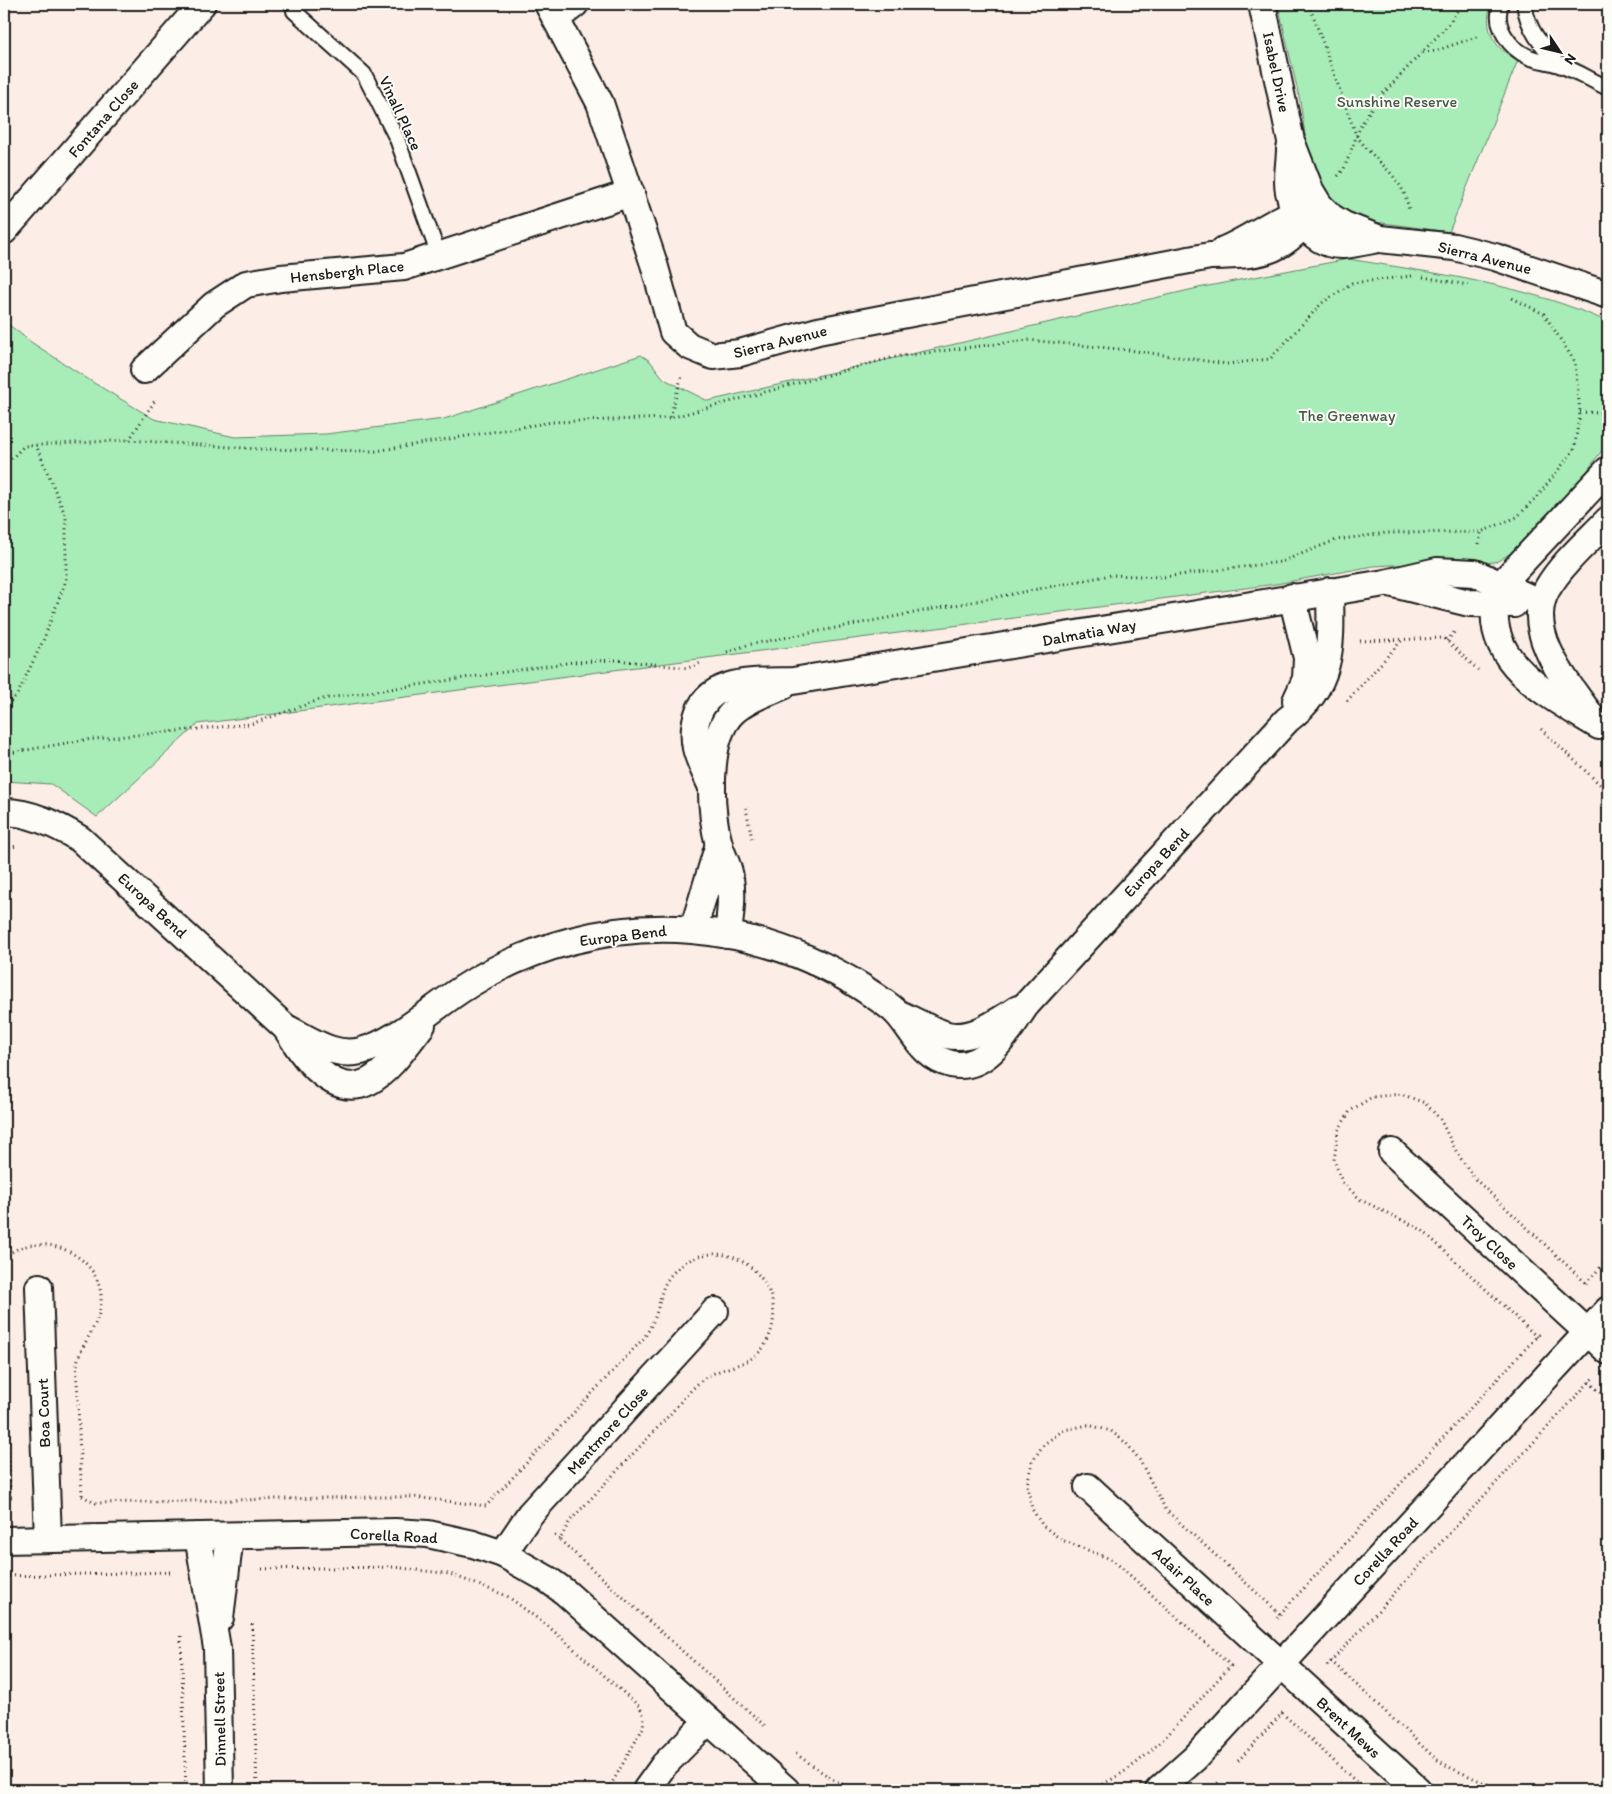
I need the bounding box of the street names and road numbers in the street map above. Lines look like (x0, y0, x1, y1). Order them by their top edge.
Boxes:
street label: Isabel Drive (1259, 30, 1294, 114)
street label: Vinall Place (375, 73, 426, 153)
street label: Fontana Close (64, 75, 143, 161)
street label: Sierra Avenue (1436, 237, 1534, 278)
street label: Hensbergh Place (289, 256, 405, 287)
street label: Sierra Avenue (731, 321, 829, 362)
street label: Dalmatia Way (1041, 615, 1138, 650)
street label: Europa Bend (1119, 824, 1193, 901)
street label: Europa Bend (114, 868, 191, 942)
street label: Europa Bend (578, 921, 668, 950)
street label: Troy Close (1457, 1211, 1522, 1274)
street label: Boa Court (33, 1378, 54, 1448)
street label: Mentmore Close (563, 1382, 652, 1478)
street label: Corella Road (1348, 1513, 1422, 1590)
street label: Corella Road (350, 1524, 439, 1547)
street label: Adair Place (1149, 1543, 1219, 1610)
street label: Dinnell Street (209, 1671, 230, 1767)
street label: Brent Mews (1313, 1693, 1385, 1762)

